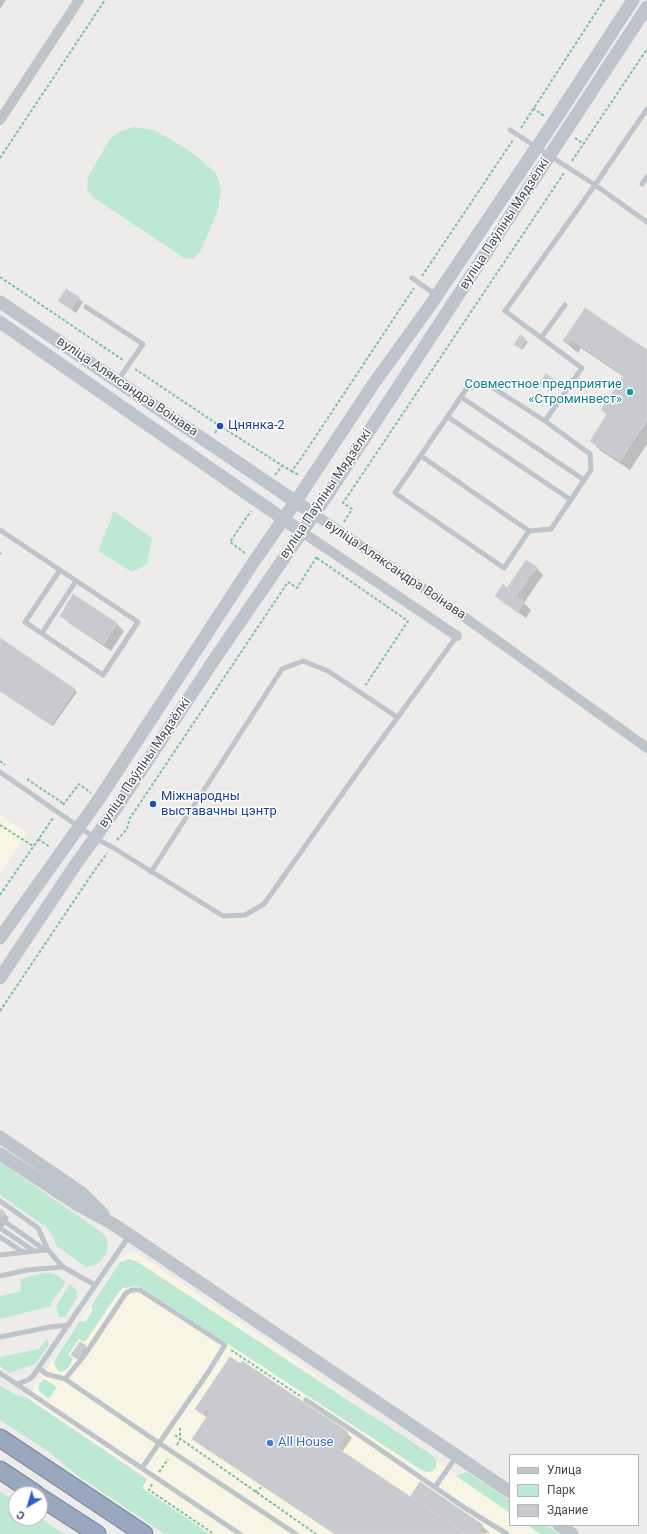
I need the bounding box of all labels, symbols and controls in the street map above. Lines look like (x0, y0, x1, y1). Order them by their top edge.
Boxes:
street label: вуліца Паўліны Мядзёлкі (457, 156, 553, 292)
street label: вуліца Аляксандра Воінава (54, 334, 200, 440)
place label: Совместное предприятие «Строминвест» (464, 377, 622, 408)
marker: Совместное предприятие «Строминвест» (625, 387, 635, 397)
place label: Цнянка-2 (228, 418, 285, 434)
marker: Цнянка-2 (215, 421, 225, 431)
street label: вуліца Паўліны Мядзёлкі (277, 426, 375, 562)
street label: вуліца Аляксандра Воінава (322, 517, 468, 623)
street label: вуліца Паўліны Мядзёлкі (96, 695, 194, 831)
place label: Міжнародны выставачны цэнтр (161, 789, 277, 820)
marker: Міжнародны выставачны цэнтр (148, 799, 158, 809)
place label: All House (278, 1435, 333, 1451)
marker: All House (265, 1438, 275, 1448)
legend (509, 1454, 639, 1526)
text: Улица (547, 1463, 582, 1477)
text: Парк (547, 1483, 575, 1497)
north arrow (8, 1486, 48, 1526)
text: Здание (547, 1503, 588, 1517)
text: С (14, 1508, 28, 1522)

